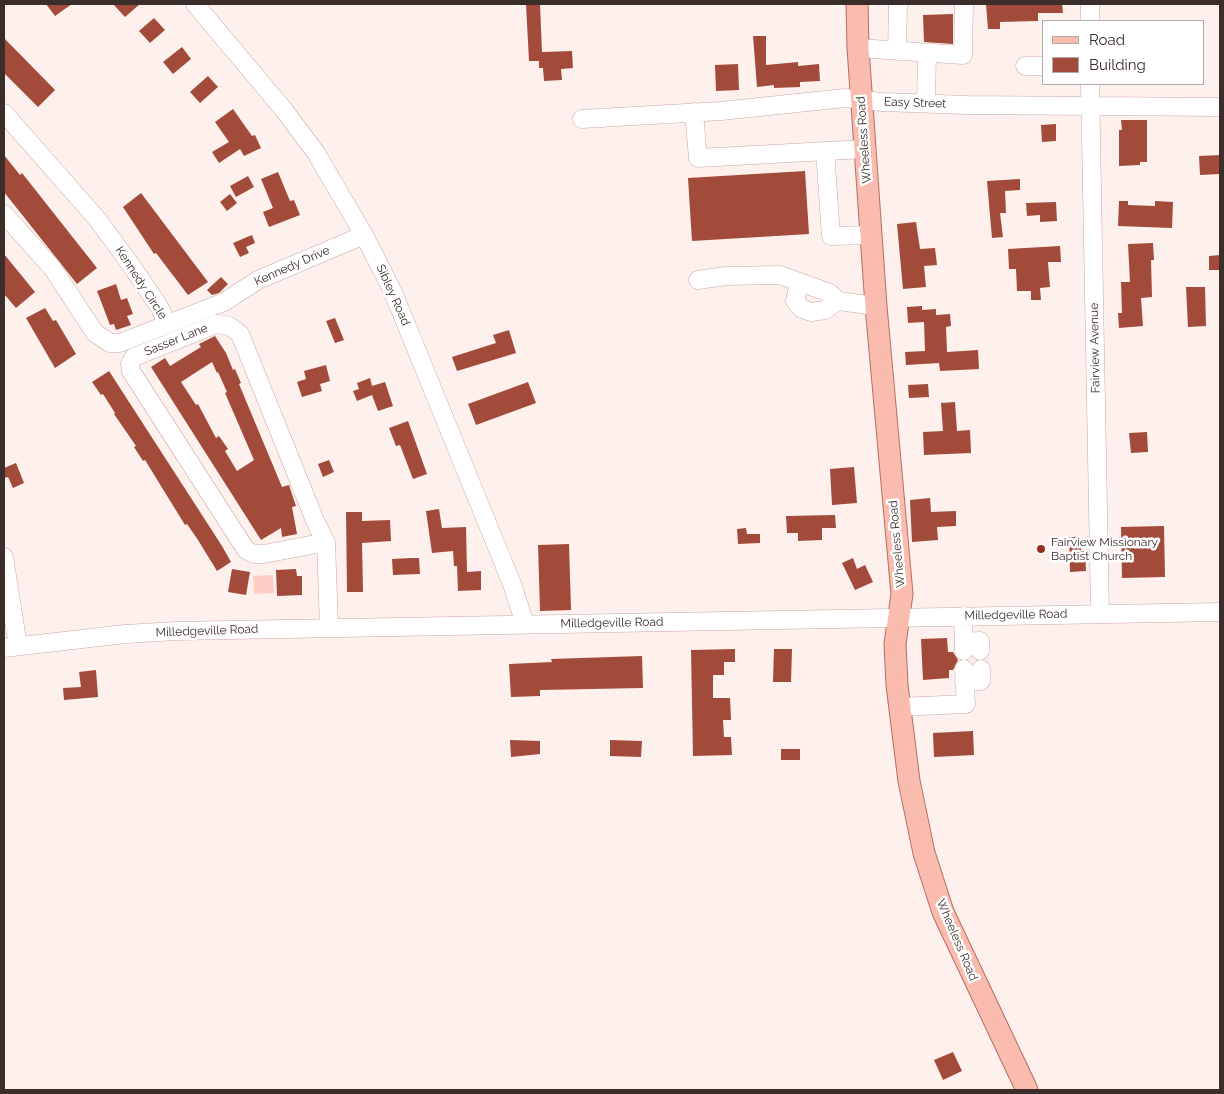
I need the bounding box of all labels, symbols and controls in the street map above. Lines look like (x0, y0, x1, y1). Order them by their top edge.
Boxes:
legend (1042, 20, 1204, 85)
text: Road (1089, 31, 1125, 49)
text: Building (1089, 56, 1146, 74)
street label: Easy Street (884, 95, 946, 111)
street label: Wheeless Road (854, 96, 874, 184)
street label: Kennedy Drive (252, 243, 332, 289)
street label: Kennedy Circle (112, 244, 170, 322)
street label: Sibley Road (373, 262, 413, 328)
street label: Fairview Avenue (1087, 303, 1103, 393)
street label: Sasser Lane (142, 321, 210, 359)
street label: Wheeless Road (886, 500, 908, 588)
place label: Fairview Missionary Baptist Church (1051, 535, 1158, 563)
marker: Fairview Missionary Baptist Church (1035, 543, 1047, 555)
street label: Milledgeville Road (964, 607, 1068, 623)
street label: Milledgeville Road (560, 615, 664, 631)
street label: Milledgeville Road (155, 622, 259, 640)
street label: Wheeless Road (933, 897, 981, 983)

